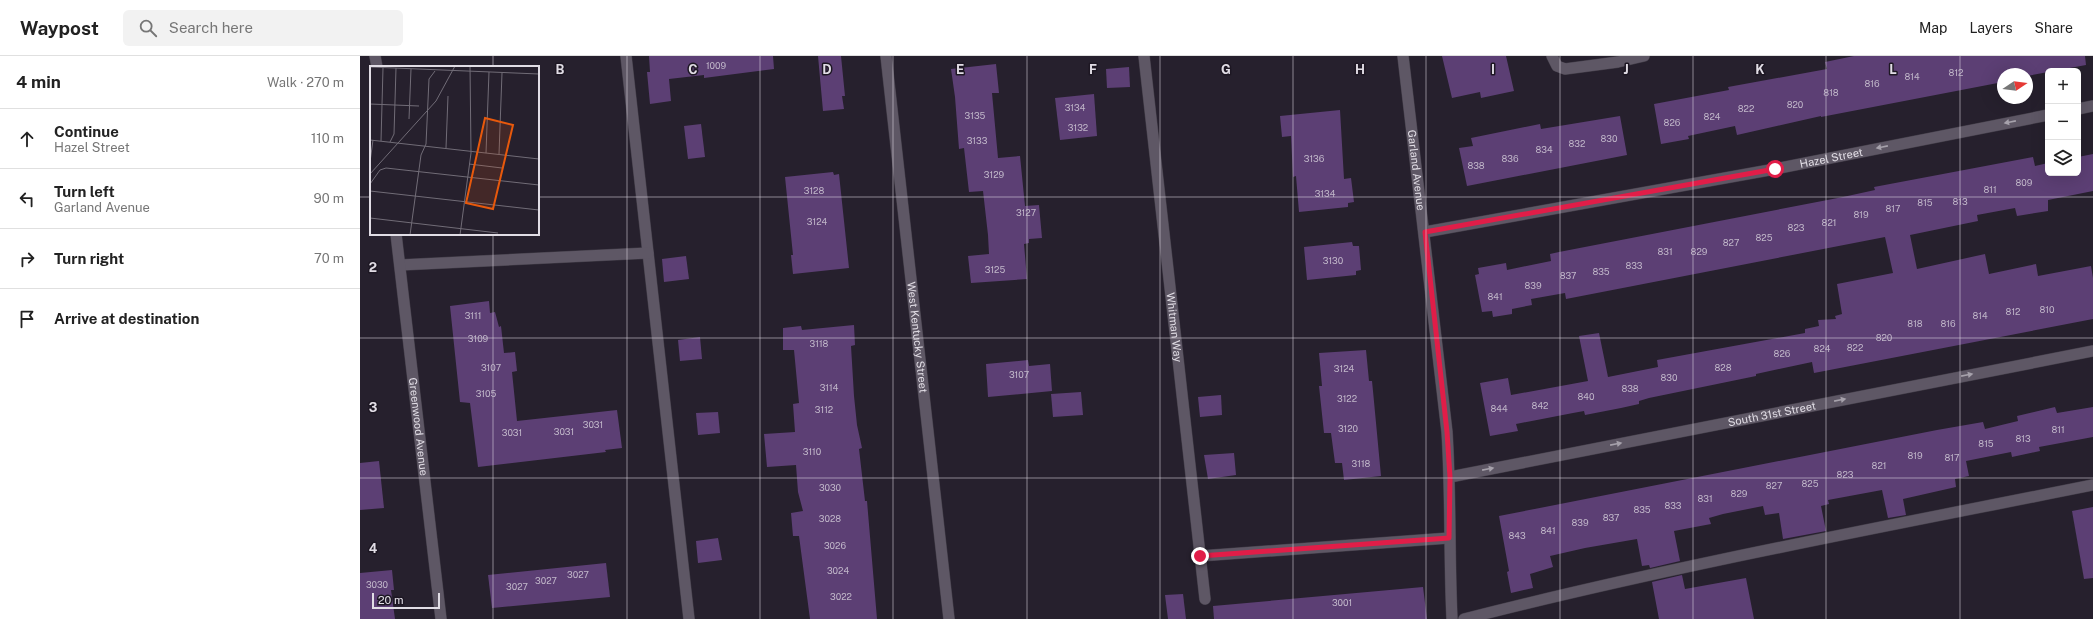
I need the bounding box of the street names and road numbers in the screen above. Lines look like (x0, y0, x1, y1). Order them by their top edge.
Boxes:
street label: Garland Avenue (1406, 129, 1427, 211)
street label: Hazel Street (1799, 146, 1864, 170)
street label: West Kentucky Street (905, 281, 930, 393)
street label: Whitman Way (1165, 292, 1184, 363)
street label: Greenwood Avenue (407, 377, 430, 477)
street label: South 31st Street (1727, 399, 1817, 428)

